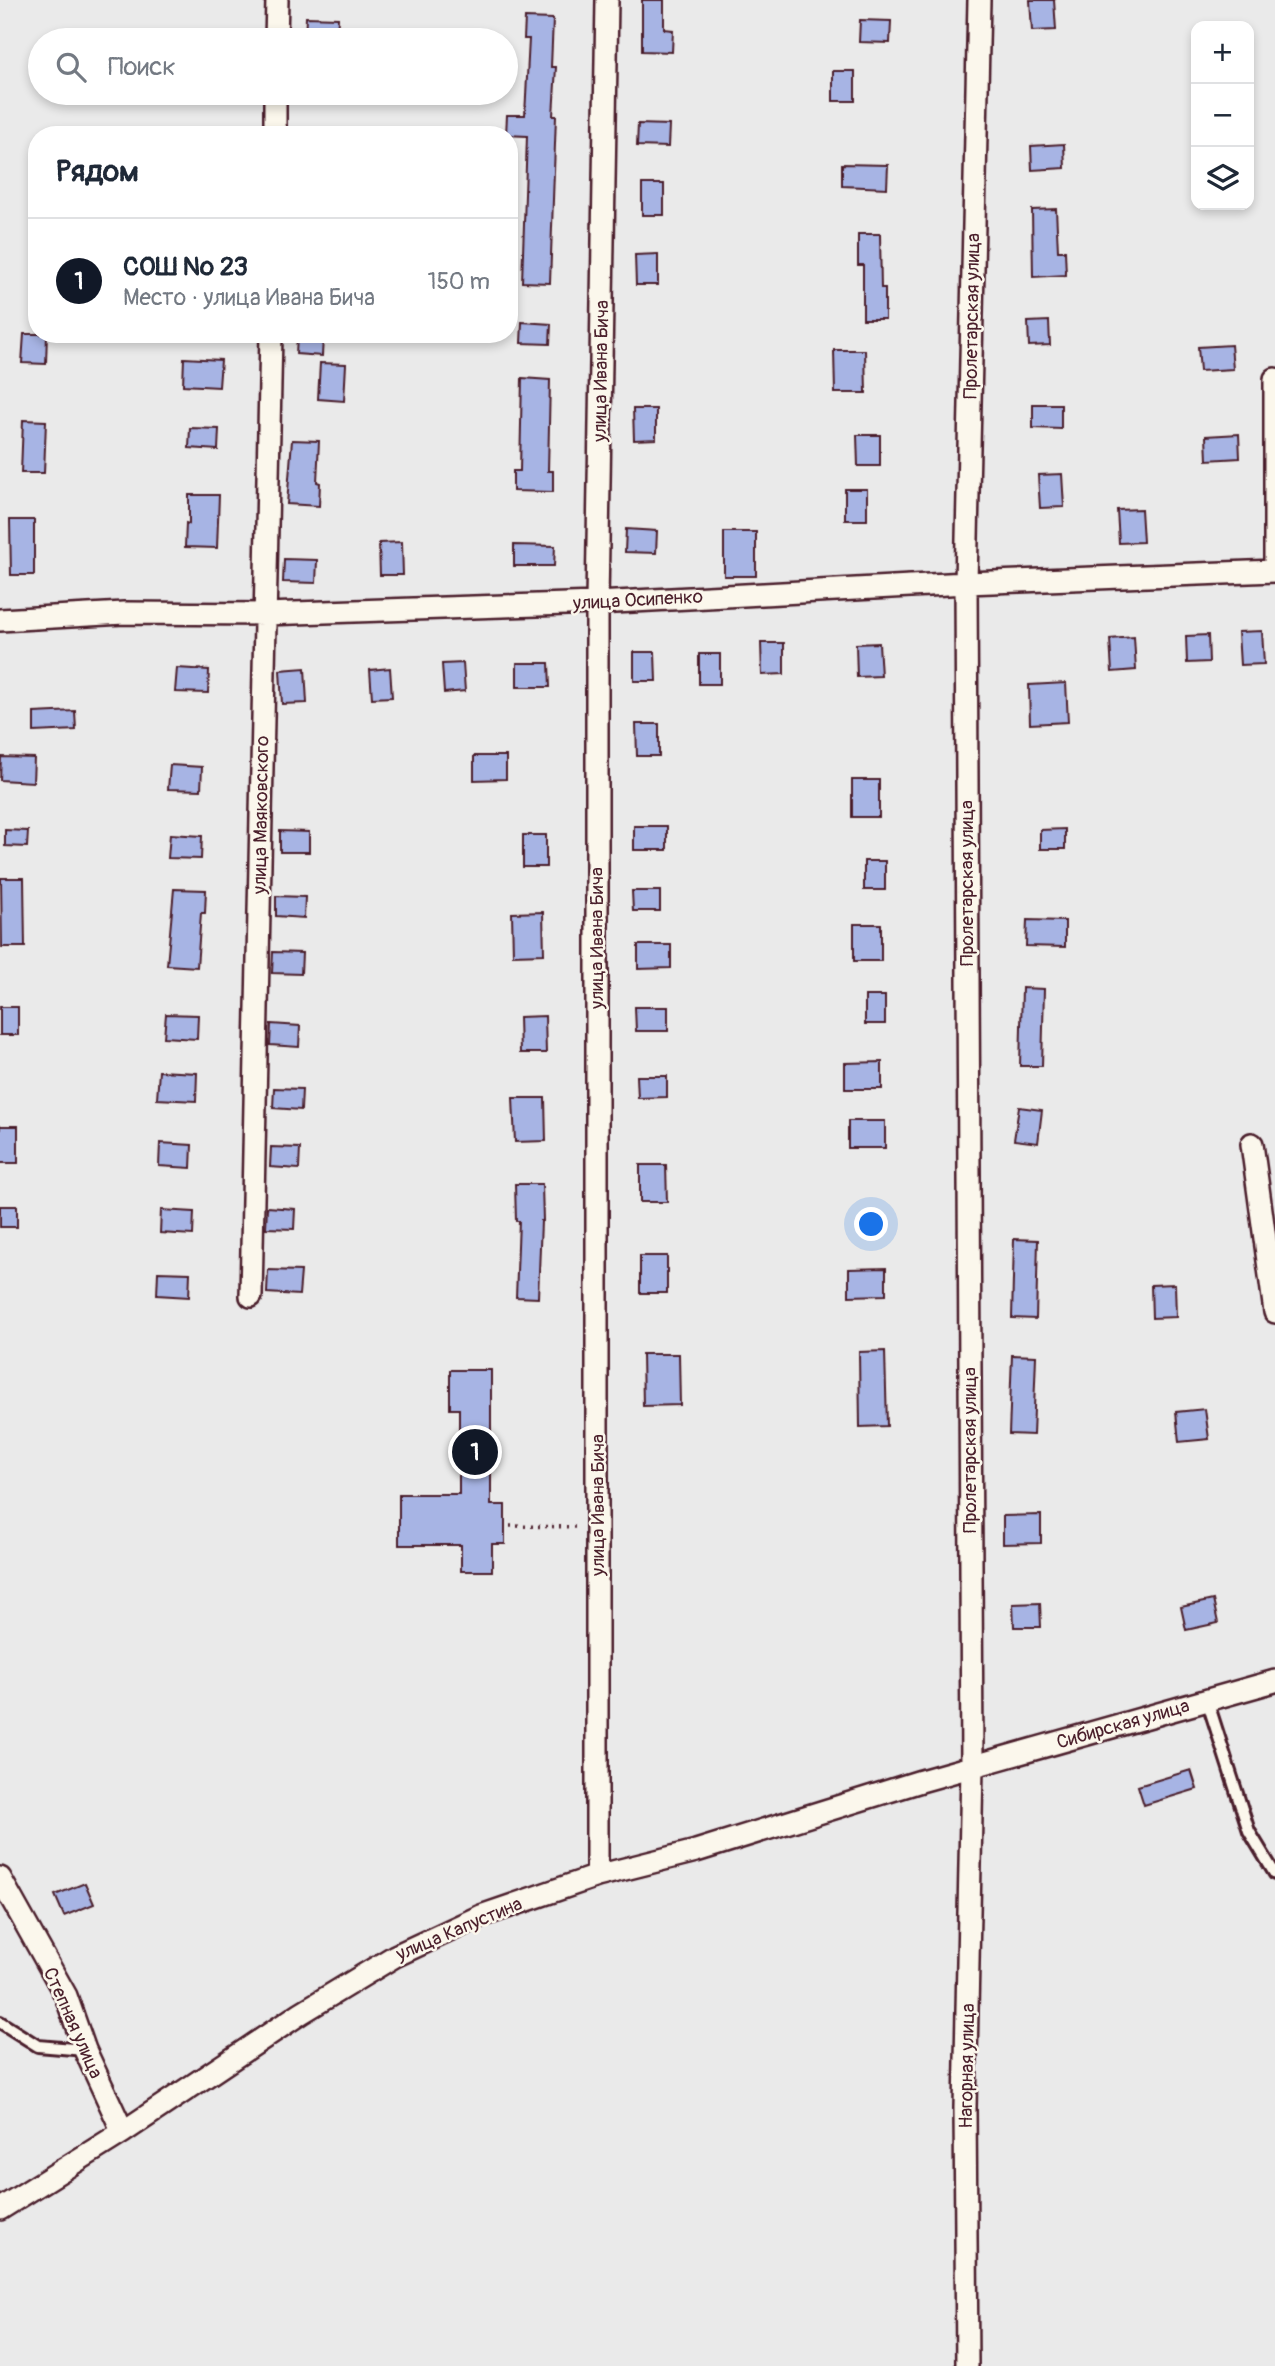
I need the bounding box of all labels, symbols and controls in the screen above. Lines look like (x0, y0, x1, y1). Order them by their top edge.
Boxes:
map controls (1191, 21, 1254, 210)
button: + (1191, 21, 1254, 84)
search box (28, 28, 518, 105)
icon: search (52, 48, 90, 86)
text: Поиск (108, 51, 176, 83)
button: − (1191, 84, 1254, 147)
button: layers (1191, 147, 1254, 210)
text: Рядом (56, 153, 139, 190)
street label: Пролетарская улица (959, 233, 985, 399)
text: СОШ № 23 (123, 251, 248, 283)
text: 1 (75, 267, 84, 296)
text: 150 m (427, 267, 490, 296)
text: Место · улица Ивана Бича (123, 283, 375, 312)
street label: улица Ивана Бича (588, 300, 614, 443)
street label: улица Осипенко (571, 585, 704, 615)
street label: улица Маяковского (248, 736, 274, 895)
street label: Пролетарская улица (955, 800, 979, 966)
street label: улица Ивана Бича (585, 867, 609, 1010)
your location (854, 1207, 888, 1241)
street label: Пролетарская улица (958, 1367, 982, 1533)
pin: 1 (452, 1426, 498, 1478)
street label: улица Ивана Бича (586, 1434, 610, 1577)
street label: Сибирская улица (1054, 1694, 1192, 1754)
street label: улица Капустина (391, 1892, 526, 1967)
street label: Степная улица (38, 1964, 108, 2082)
street label: Нагорная улица (954, 2003, 980, 2129)

